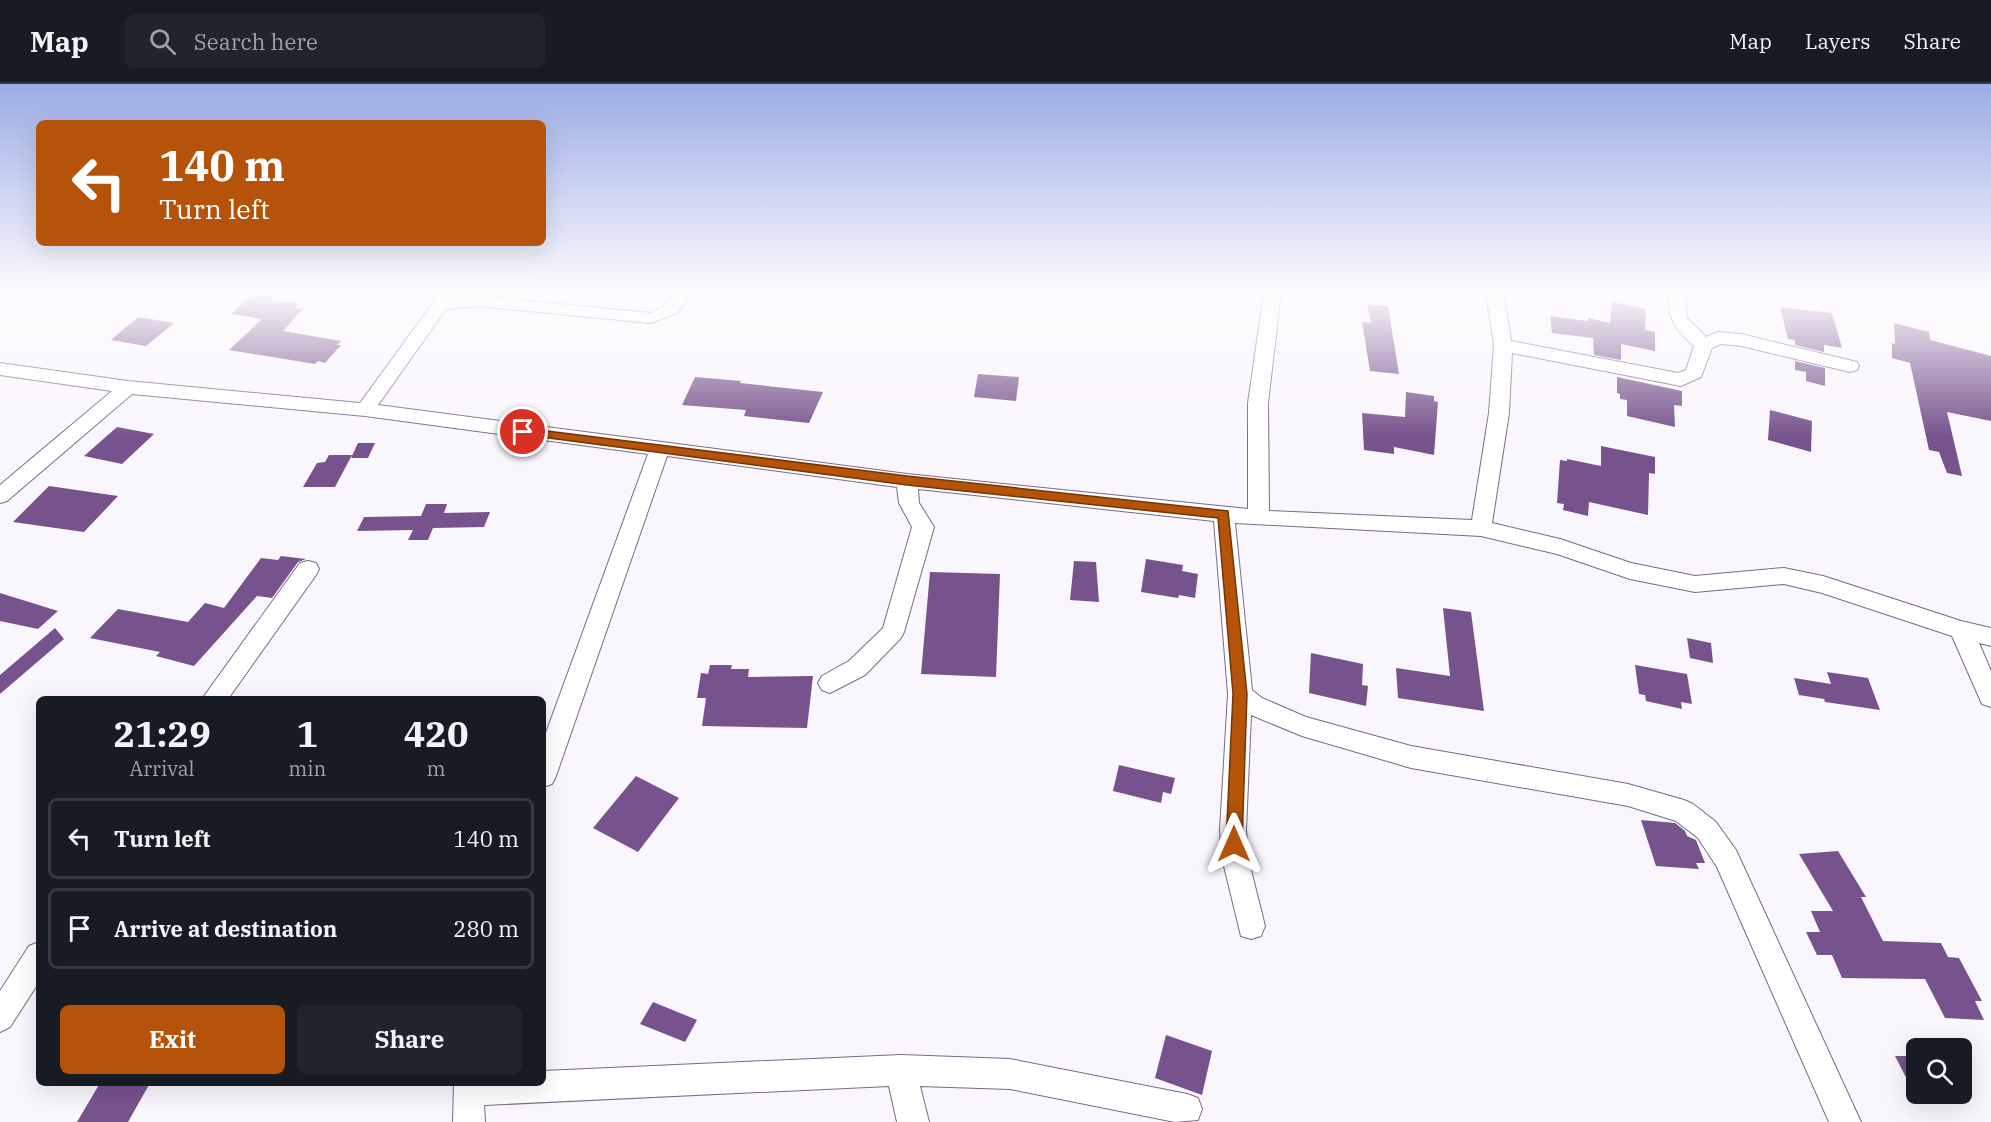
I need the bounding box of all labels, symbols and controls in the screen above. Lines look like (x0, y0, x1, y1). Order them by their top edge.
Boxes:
search box (125, 14, 545, 68)
text: Map (30, 23, 89, 60)
icon: search (146, 25, 179, 58)
text: Search here (194, 27, 318, 56)
text: Map (1729, 27, 1772, 55)
text: Layers (1805, 27, 1871, 55)
text: Share (1904, 27, 1961, 55)
text: 140 m (159, 138, 285, 193)
icon: left (60, 144, 138, 222)
text: Turn left (159, 191, 270, 226)
pin (497, 406, 548, 457)
icon: arrive (506, 415, 539, 448)
text: 21:29 (113, 710, 211, 757)
text: 1 (296, 710, 318, 757)
text: 420 (404, 710, 469, 757)
text: Arrival (130, 755, 195, 782)
text: min (288, 755, 326, 782)
text: m (427, 755, 446, 782)
position arrow (1202, 812, 1266, 876)
icon: left (63, 822, 96, 855)
text: Turn left (114, 824, 210, 853)
text: 140 m (453, 824, 519, 853)
icon: arrive (63, 912, 96, 945)
text: Arrive at destination (114, 914, 337, 943)
text: 280 m (453, 914, 519, 943)
button: Exit (60, 1005, 285, 1074)
button: Share (297, 1005, 522, 1074)
map controls (1906, 1038, 1972, 1104)
button: search (1906, 1038, 1972, 1104)

